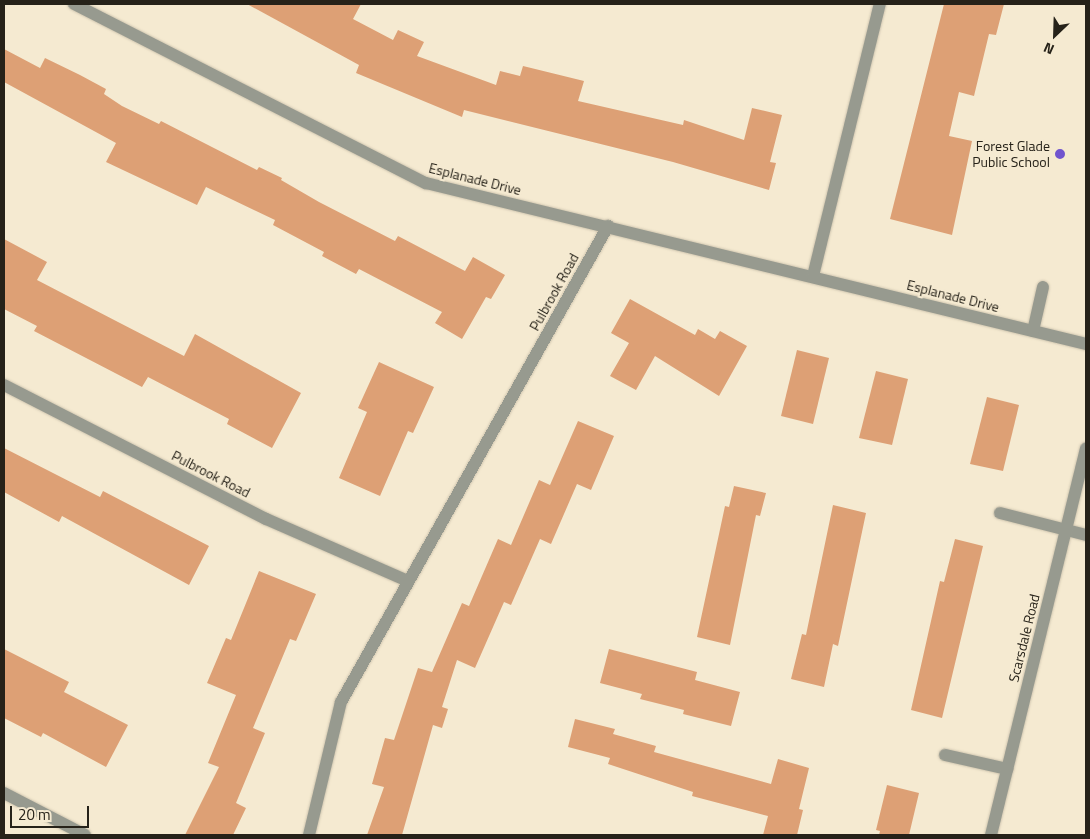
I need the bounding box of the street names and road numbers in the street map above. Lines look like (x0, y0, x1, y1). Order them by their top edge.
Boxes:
street label: Esplanade Drive (427, 159, 523, 199)
street label: Pulbrook Road (526, 250, 582, 334)
street label: Esplanade Drive (905, 276, 1001, 316)
street label: Pulbrook Road (169, 447, 253, 501)
street label: Scarsdale Road (1005, 592, 1043, 684)

